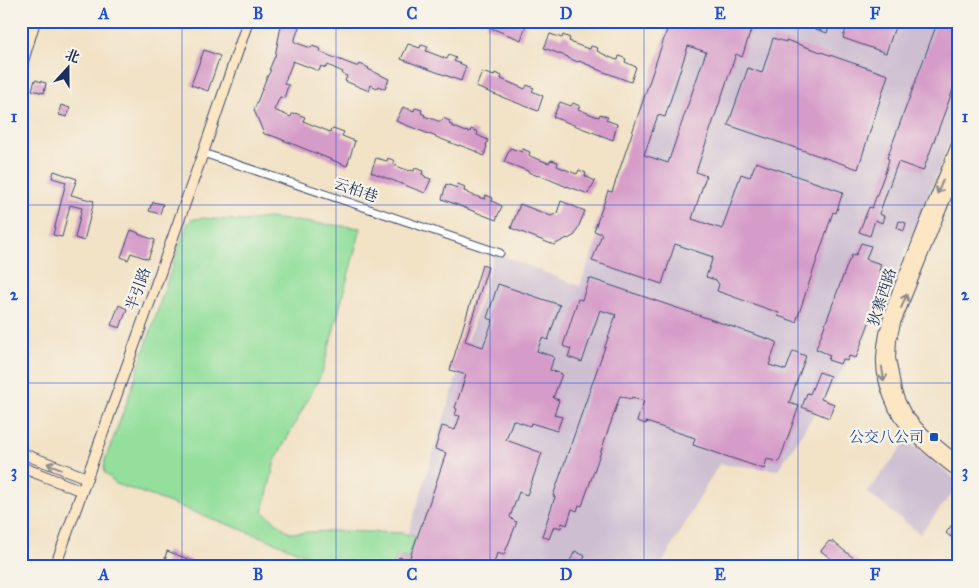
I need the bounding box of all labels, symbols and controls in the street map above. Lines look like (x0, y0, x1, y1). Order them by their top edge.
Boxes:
text: A (98, 4, 110, 23)
text: B (253, 4, 263, 23)
text: C (407, 4, 418, 23)
text: D (560, 4, 573, 23)
text: E (714, 4, 726, 23)
text: F (870, 4, 881, 23)
north arrow (42, 42, 92, 92)
text: 北 (63, 46, 82, 67)
text: 1 (11, 107, 18, 126)
text: 1 (962, 107, 969, 126)
street label: 云柏巷 (332, 174, 380, 206)
one-way arrow (934, 179, 944, 194)
street label: 半引路 (122, 265, 154, 313)
street label: 狄寨西路 (864, 266, 900, 328)
text: 2 (10, 285, 19, 304)
text: 2 (961, 285, 970, 304)
one-way arrow (900, 294, 909, 309)
one-way arrow (879, 366, 889, 382)
place label: 公交八公司 (849, 428, 924, 446)
marker: 公交八公司 (928, 431, 940, 443)
one-way arrow (47, 460, 62, 470)
text: 3 (11, 462, 17, 482)
text: 3 (962, 462, 968, 482)
text: A (98, 565, 110, 584)
text: B (253, 565, 263, 584)
text: C (407, 565, 418, 584)
text: D (560, 565, 573, 584)
text: E (714, 565, 726, 584)
text: F (870, 565, 881, 584)

